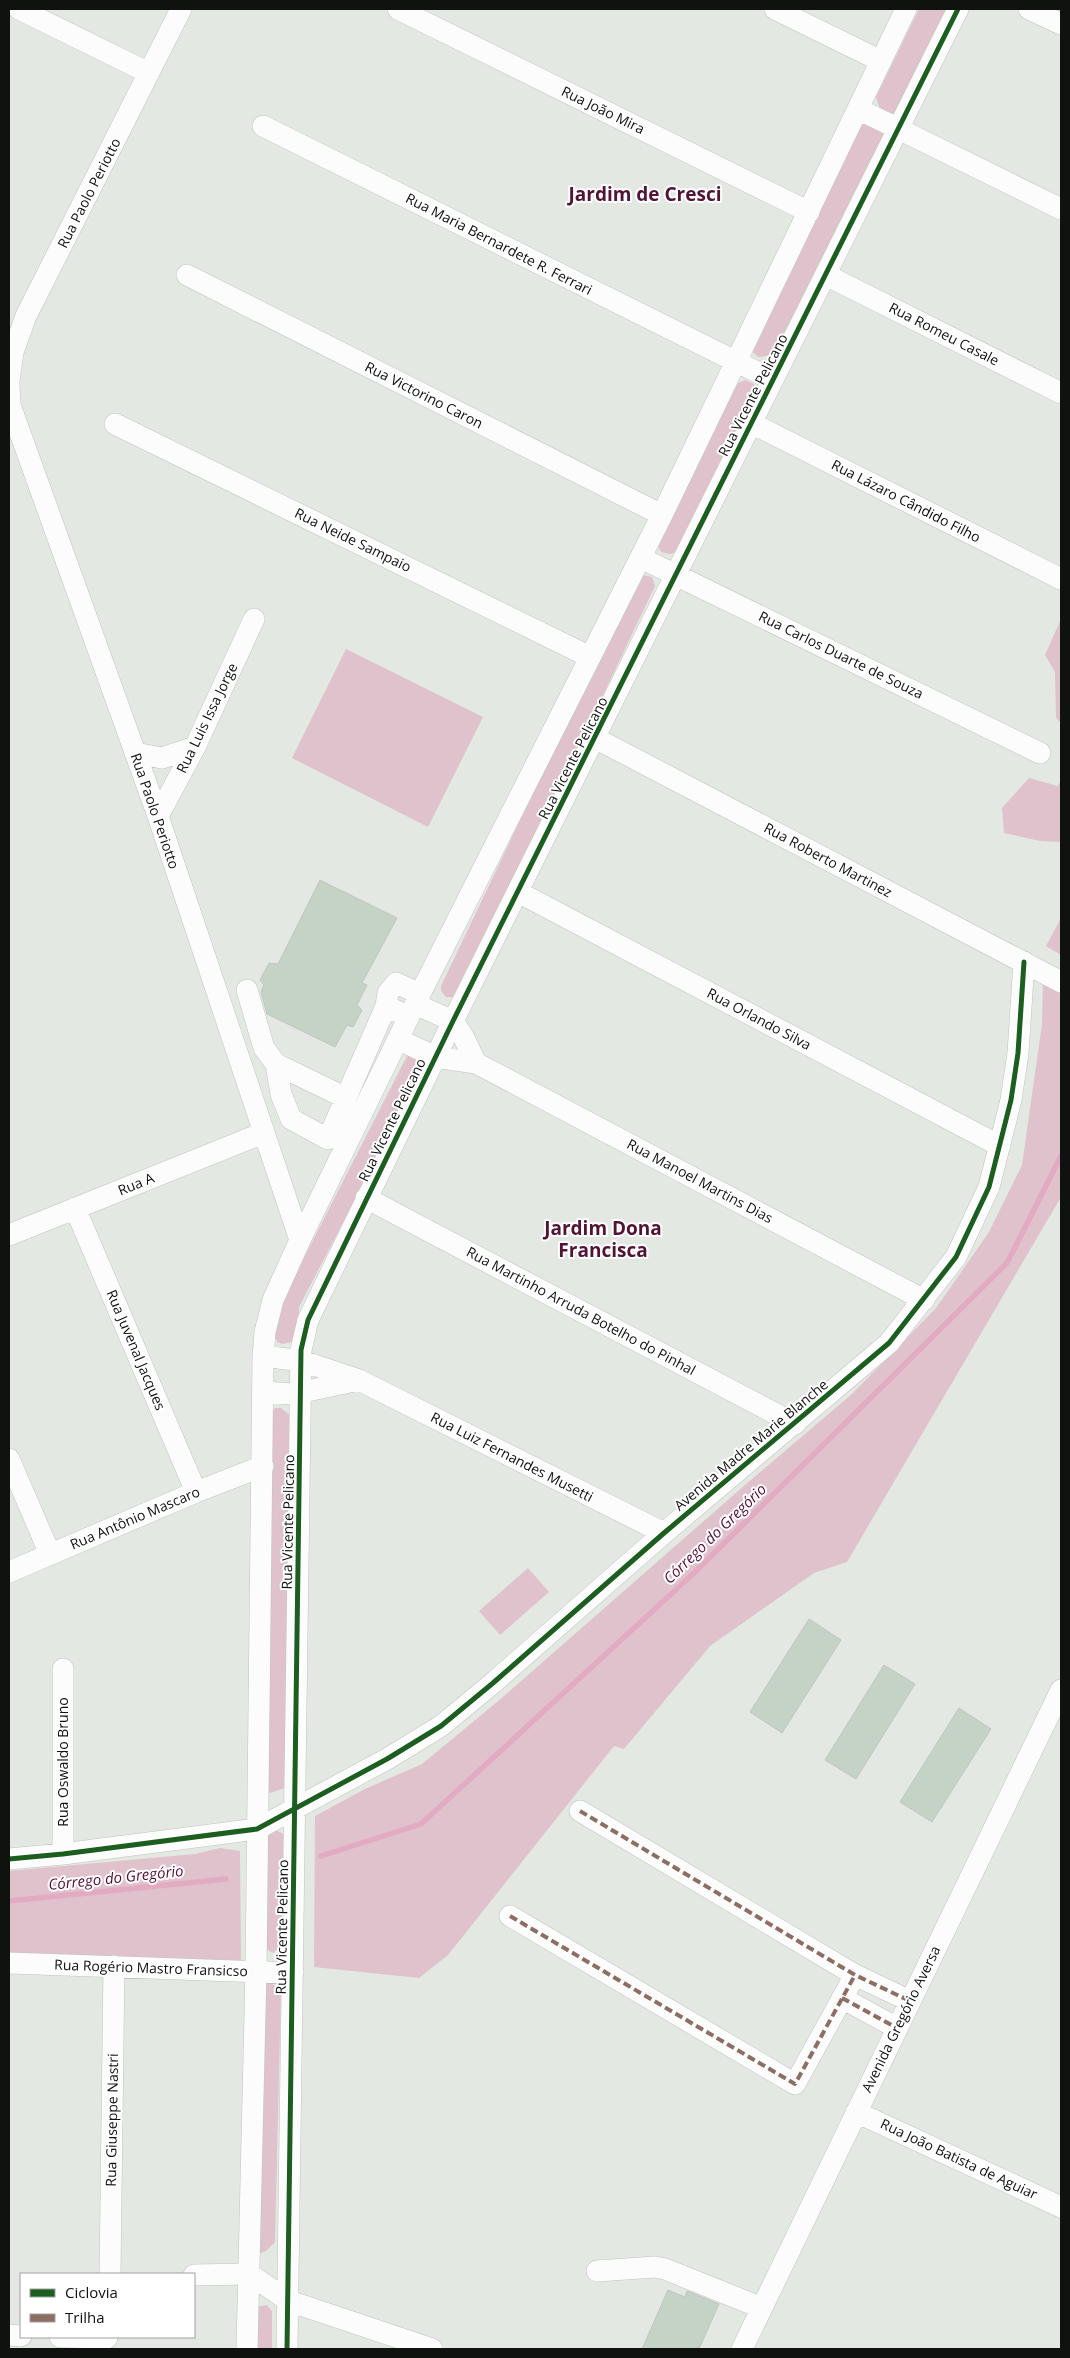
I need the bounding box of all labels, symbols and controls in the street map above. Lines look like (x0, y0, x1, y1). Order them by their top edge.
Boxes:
street label: Rua João Mira (558, 81, 648, 138)
street label: Rua Paolo Periotto (53, 134, 125, 251)
district label: Jardim de Cresci (567, 181, 721, 207)
street label: Rua Maria Bernardete R. Ferrari (403, 188, 596, 299)
street label: Rua Romeu Casale (886, 298, 1003, 370)
street label: Rua Vicente Pelicano (713, 330, 792, 459)
street label: Rua Victorino Caron (362, 357, 486, 433)
street label: Rua Lázaro Cândido Filho (828, 455, 984, 546)
street label: Rua Neide Sampaio (292, 503, 415, 576)
street label: Rua Carlos Duarte de Souza (756, 606, 927, 703)
street label: Rua Luis Issa Jorge (172, 659, 242, 776)
street label: Rua Vicente Pelicano (533, 693, 612, 822)
street label: Rua Paolo Periotto (127, 750, 184, 871)
street label: Rua Roberto Martinez (761, 818, 896, 902)
street label: Rua Orlando Silva (704, 983, 815, 1054)
street label: Rua Vicente Pelicano (353, 1055, 430, 1185)
street label: Rua Manoel Martins Dias (624, 1134, 777, 1227)
street label: Rua A (115, 1168, 157, 1199)
district label: Jardim Dona Francisca (542, 1215, 662, 1263)
street label: Rua Martinho Arruda Botelho do Pinhal (463, 1242, 699, 1379)
street label: Rua Juvenal Jacques (102, 1287, 171, 1413)
street label: Avenida Madre Marie Blanche (670, 1375, 832, 1515)
street label: Rua Luiz Fernandes Musetti (428, 1407, 597, 1506)
street label: Rua Vicente Pelicano (277, 1454, 298, 1590)
water label: Córrego do Gregório (659, 1479, 770, 1588)
street label: Rua Antônio Mascaro (67, 1482, 203, 1554)
street label: Rua Oswaldo Bruno (53, 1697, 72, 1827)
street label: Rua Vicente Pelicano (271, 1859, 292, 1995)
water label: Córrego do Gregório (47, 1860, 184, 1894)
street label: Avenida Gregório Aversa (857, 1942, 944, 2095)
street label: Rua Rogério Mastro Fransicso (54, 1955, 248, 1980)
street label: Rua Giuseppe Nastri (101, 2053, 122, 2187)
street label: Rua João Batista de Aguiar (878, 2114, 1041, 2203)
legend (20, 2273, 195, 2338)
text: Ciclovia (65, 2282, 118, 2302)
text: Trilha (65, 2307, 105, 2327)

